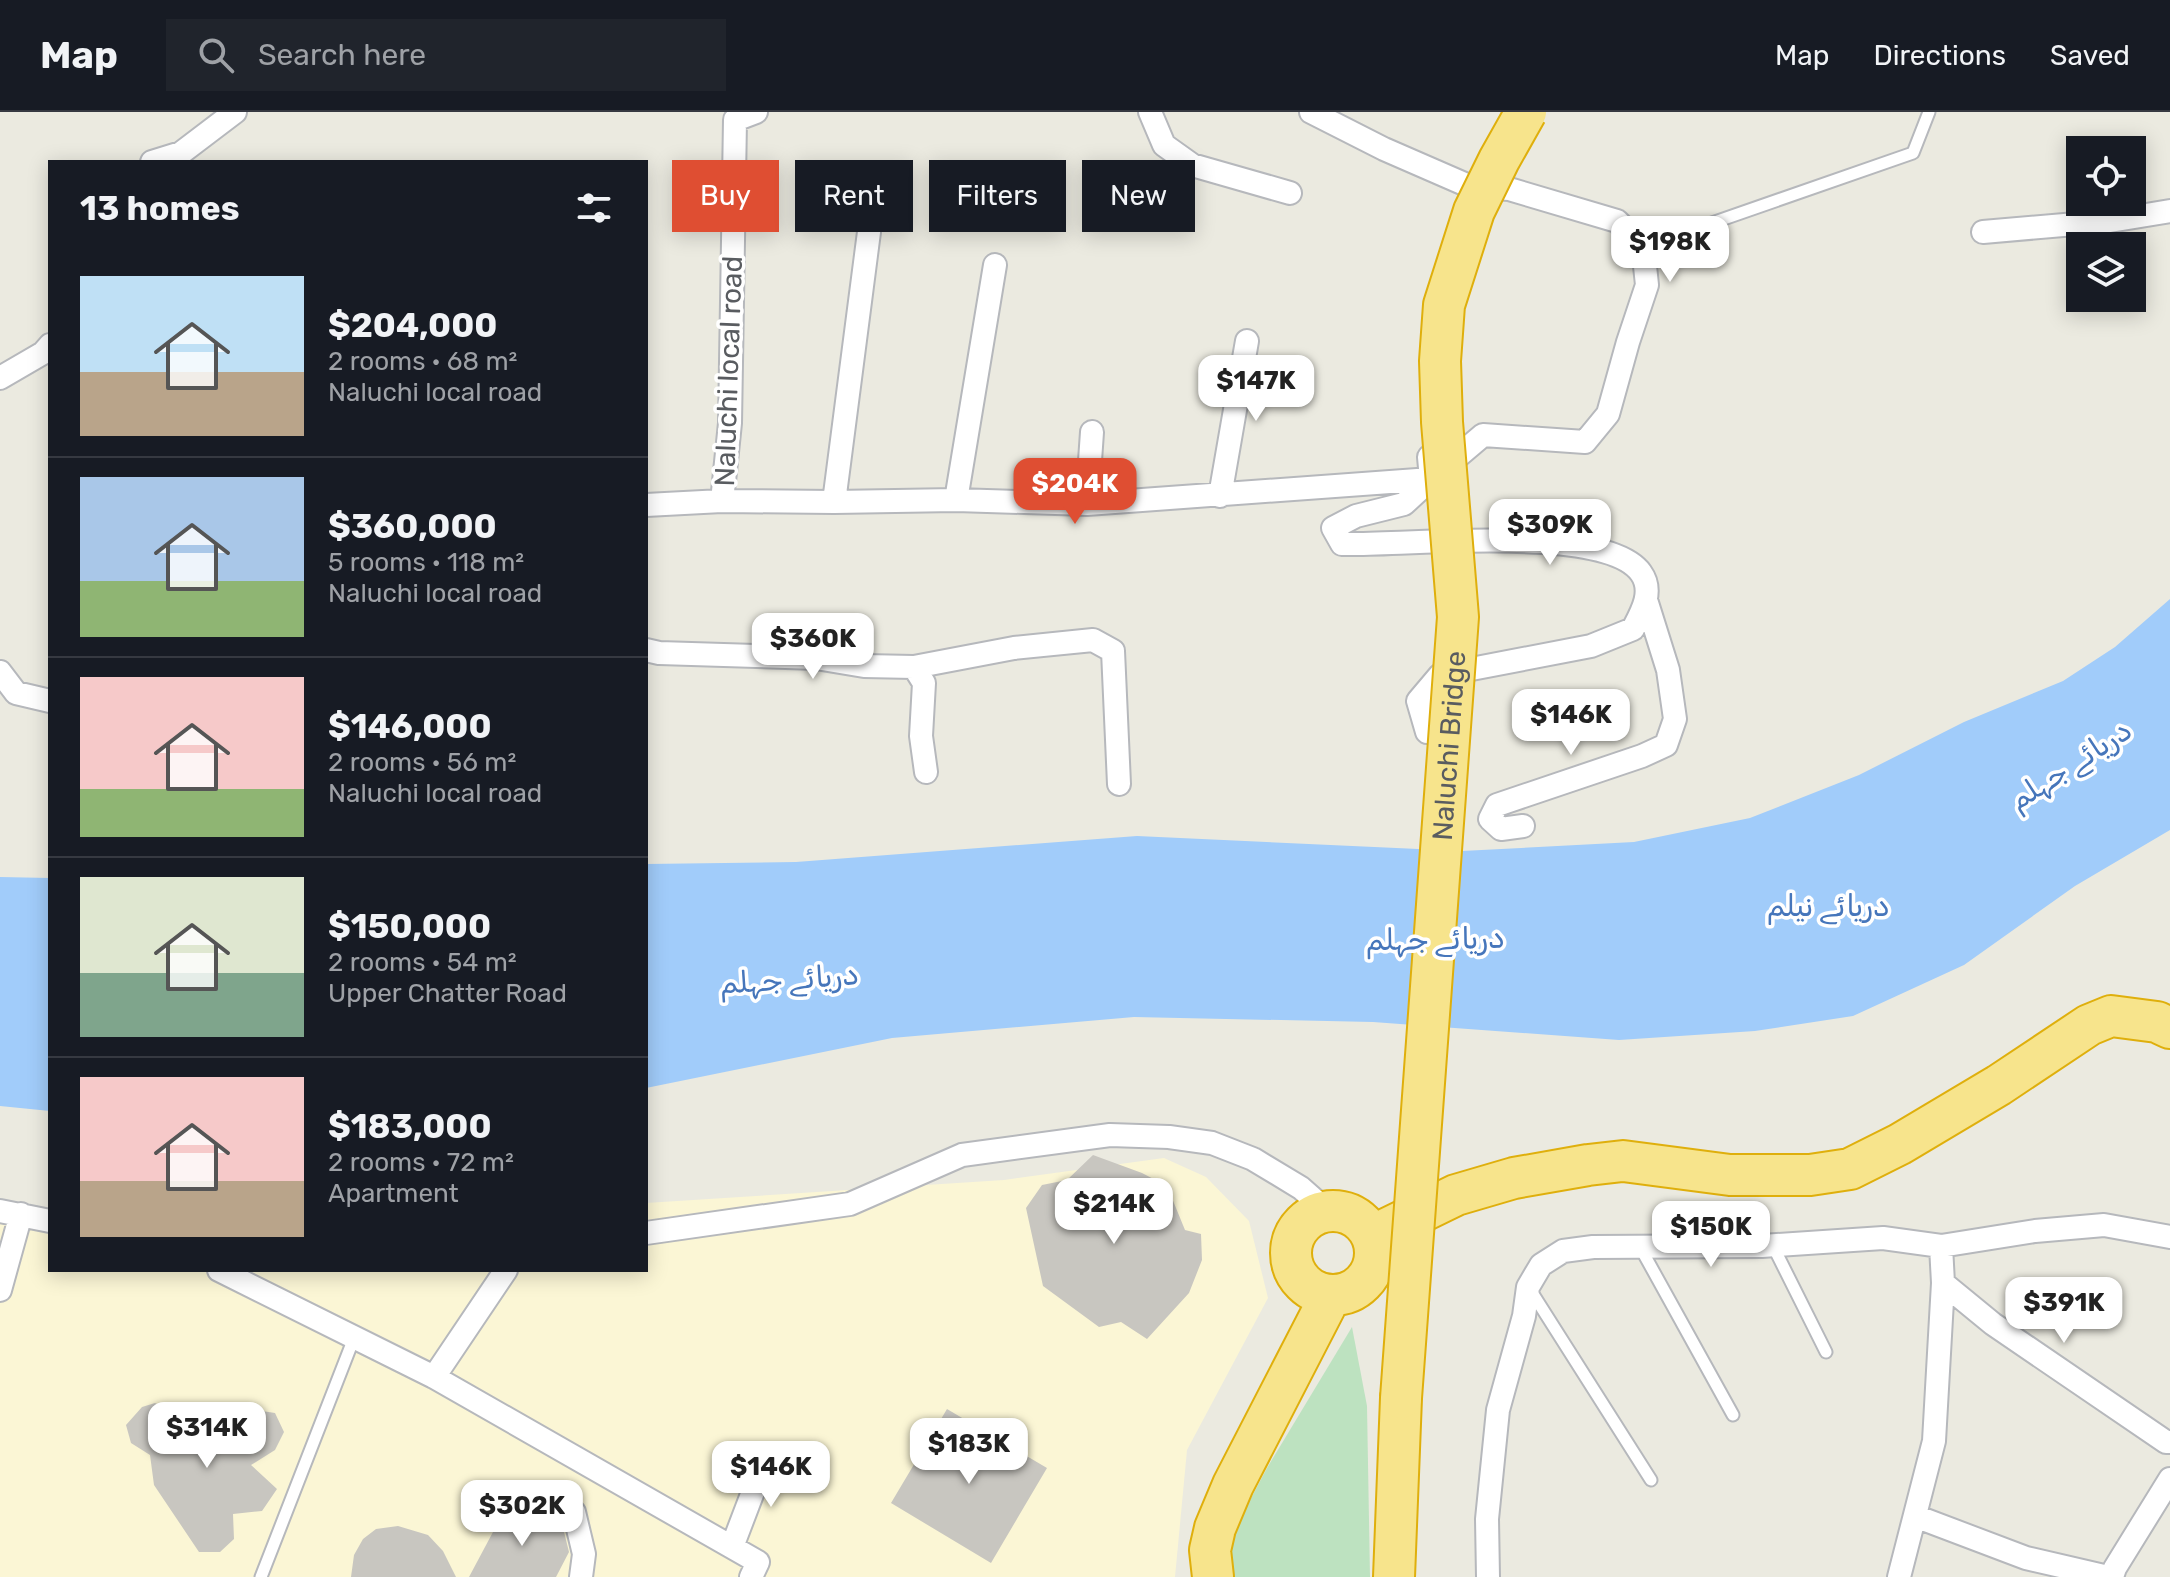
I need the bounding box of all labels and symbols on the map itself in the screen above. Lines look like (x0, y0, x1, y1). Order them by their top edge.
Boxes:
pin: $198K (1614, 216, 1726, 284)
street label: Naluchi local road (708, 255, 749, 487)
pin: $147K (1200, 355, 1312, 423)
pin: $204K (1019, 458, 1131, 526)
pin: $309K (1494, 499, 1606, 567)
pin: $360K (757, 613, 869, 681)
street label: Naluchi Bridge (1426, 650, 1472, 842)
pin: $146K (1515, 689, 1627, 757)
water label: دریائے جہلم (2002, 712, 2139, 819)
water label: دریائے نیلم (1767, 888, 1889, 925)
water label: دریائے جہلم (1365, 920, 1505, 959)
water label: دریائے جہلم (718, 956, 860, 1003)
pin: $214K (1058, 1178, 1170, 1246)
pin: $150K (1655, 1201, 1767, 1269)
pin: $391K (2008, 1277, 2120, 1345)
pin: $314K (151, 1402, 263, 1470)
pin: $183K (913, 1418, 1025, 1486)
pin: $146K (715, 1441, 827, 1509)
pin: $302K (466, 1480, 578, 1548)

